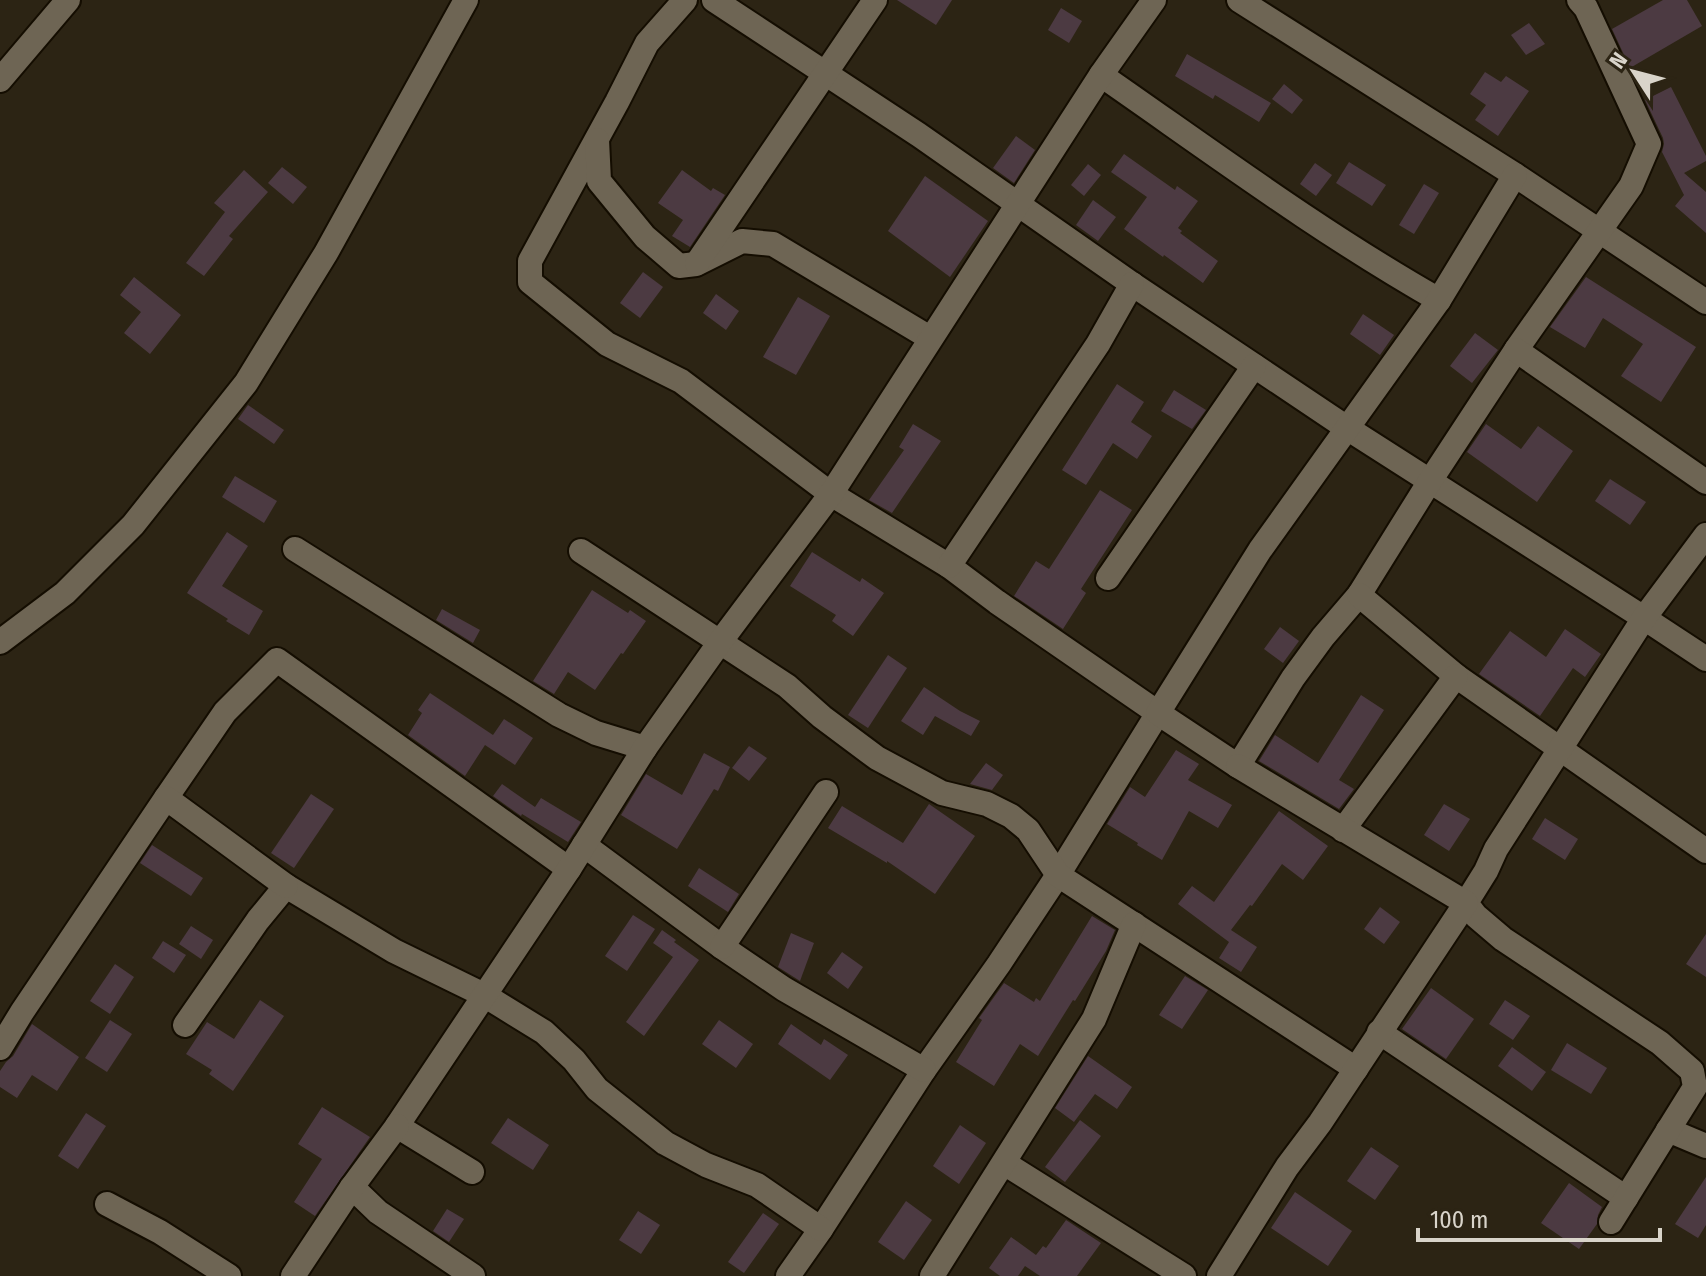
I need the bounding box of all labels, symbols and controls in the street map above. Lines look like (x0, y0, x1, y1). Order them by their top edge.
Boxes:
north arrow (1594, 32, 1674, 112)
text: N (1603, 47, 1633, 74)
scale bar (1418, 1192, 1660, 1242)
text: 100 m (1430, 1206, 1488, 1234)

